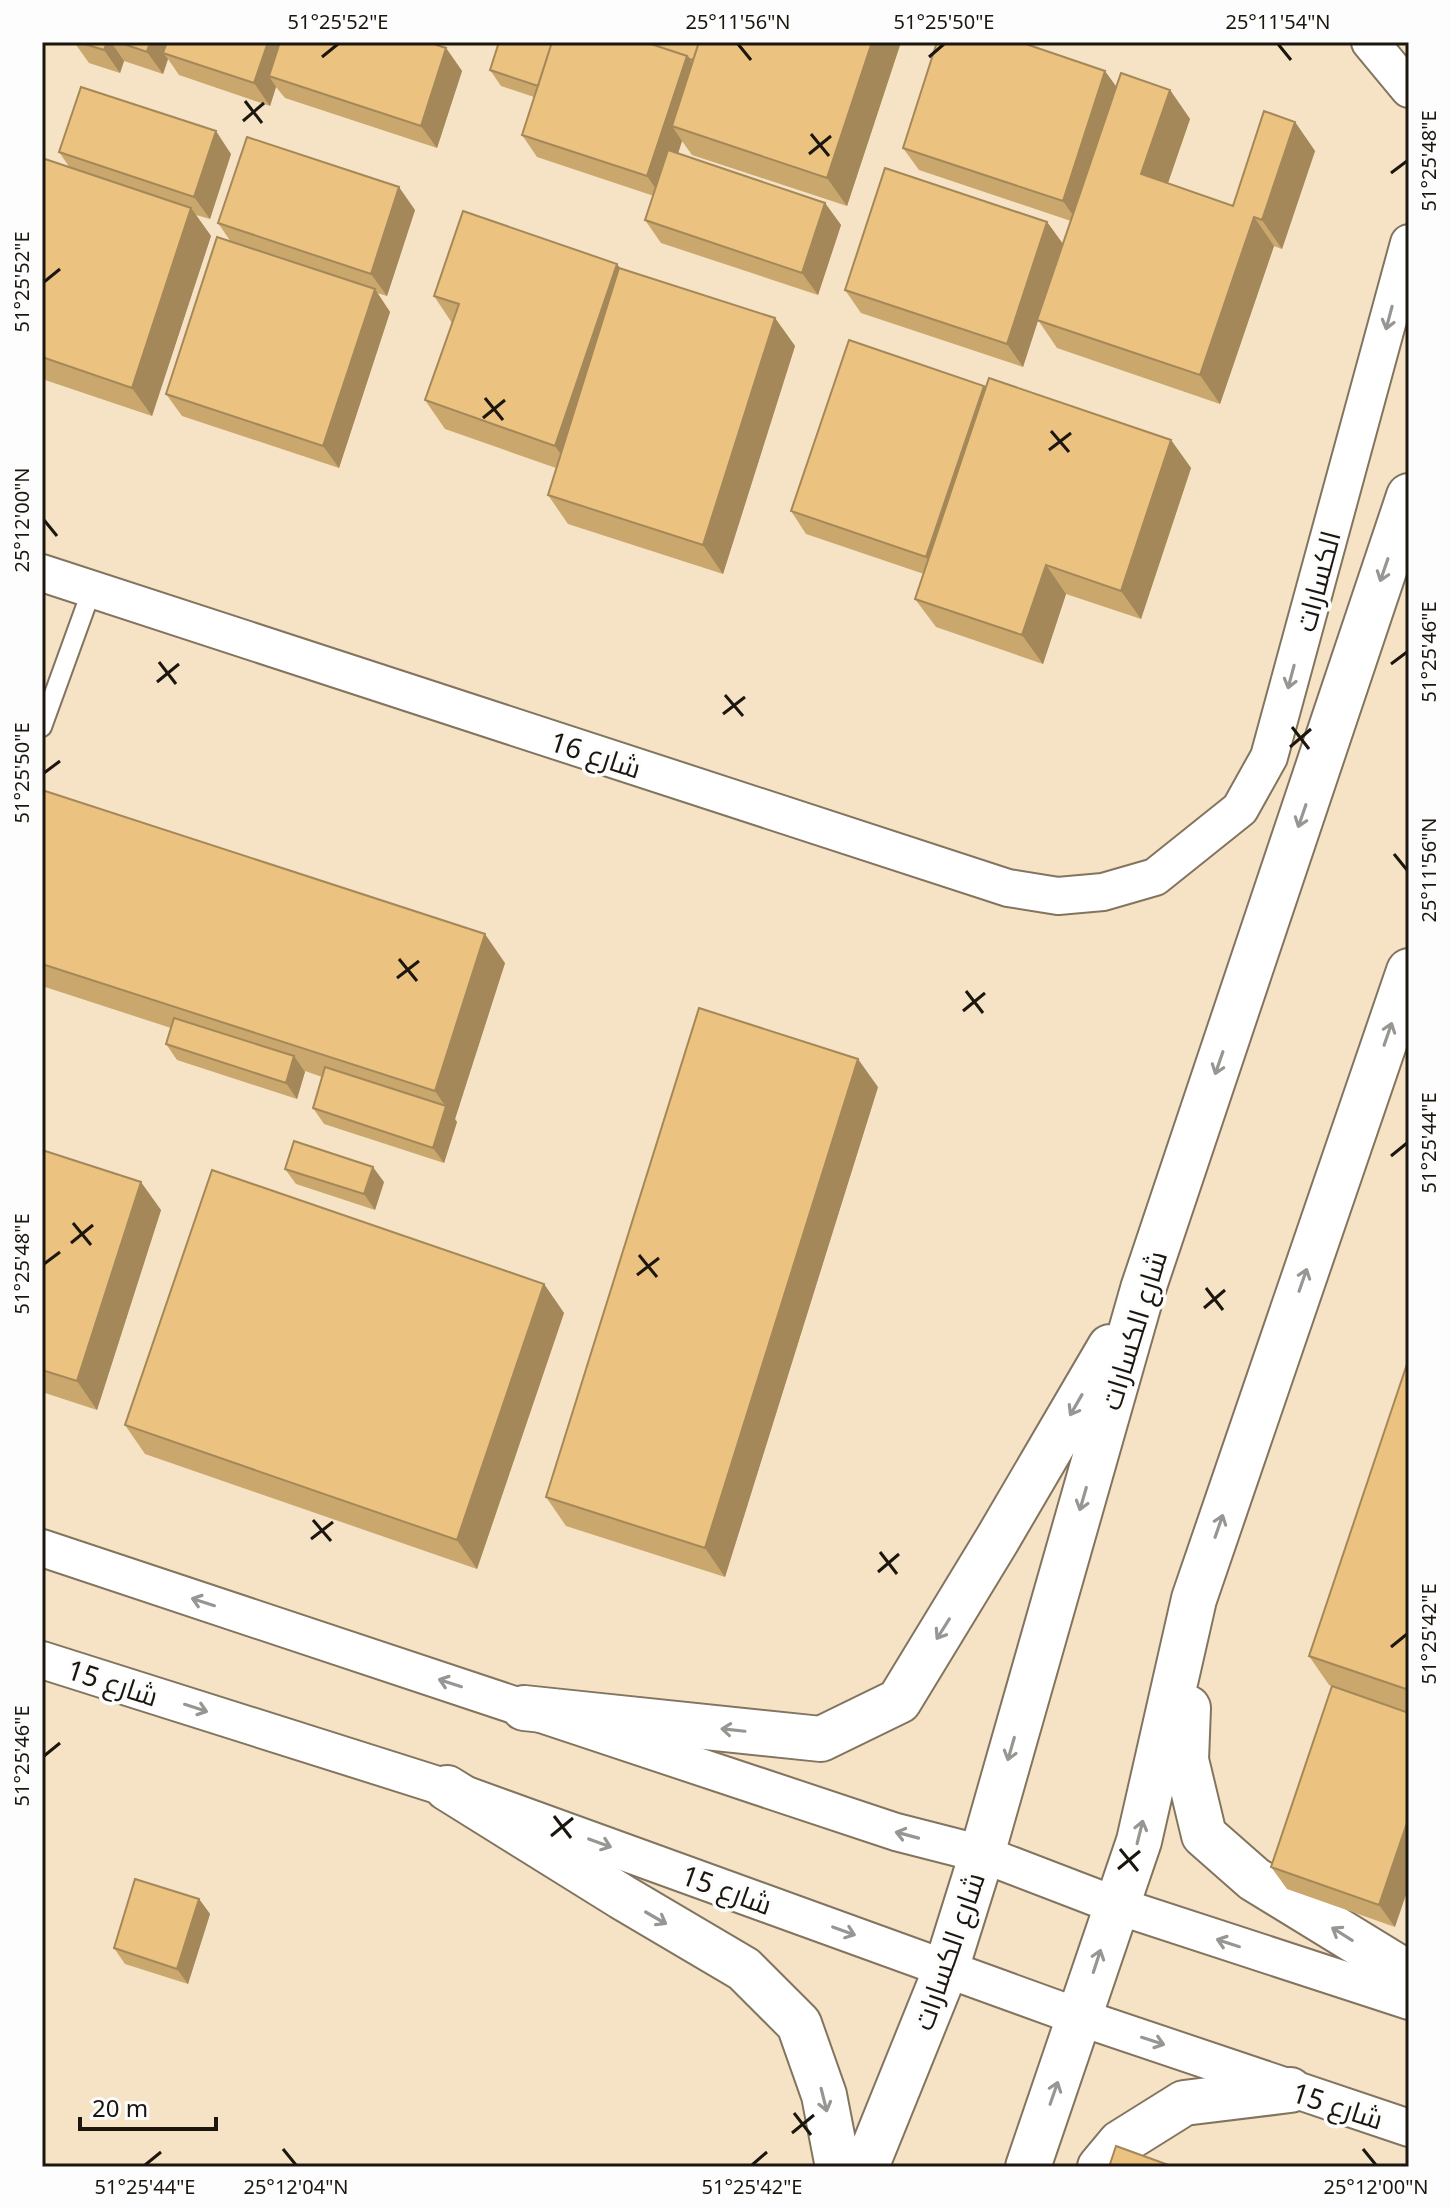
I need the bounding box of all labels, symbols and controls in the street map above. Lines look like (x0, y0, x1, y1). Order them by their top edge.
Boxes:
text: 51°25'52"E (288, 8, 388, 35)
text: 25°11'56"N (685, 8, 791, 35)
text: 51°25'50"E (894, 8, 994, 35)
text: 25°11'54"N (1225, 8, 1331, 35)
text: 51°25'48"E (1415, 111, 1442, 211)
text: 51°25'52"E (8, 232, 35, 332)
one-way arrow (1380, 304, 1395, 330)
text: 25°12'00"N (8, 467, 35, 573)
street label: الكسارات (1285, 526, 1349, 636)
one-way arrow (1376, 557, 1391, 582)
text: 51°25'46"E (1415, 602, 1442, 702)
one-way arrow (1282, 663, 1297, 689)
street label: شارع 16 (545, 721, 646, 787)
text: 51°25'50"E (8, 723, 35, 823)
one-way arrow (1293, 803, 1308, 828)
text: 25°11'56"N (1415, 817, 1442, 923)
one-way arrow (1381, 1021, 1396, 1046)
one-way arrow (1211, 1050, 1226, 1075)
text: 51°25'44"E (1415, 1093, 1442, 1193)
text: 51°25'48"E (8, 1214, 35, 1314)
street label: شارع الكسارات (1091, 1246, 1176, 1415)
one-way arrow (1297, 1267, 1312, 1292)
one-way arrow (1068, 1393, 1084, 1416)
one-way arrow (1075, 1486, 1089, 1511)
one-way arrow (1213, 1513, 1228, 1538)
text: 51°25'42"E (1415, 1584, 1442, 1684)
one-way arrow (191, 1593, 216, 1608)
one-way arrow (935, 1617, 951, 1640)
street label: شارع 15 (62, 1649, 163, 1715)
one-way arrow (437, 1675, 462, 1690)
one-way arrow (184, 1702, 209, 1717)
text: 51°25'46"E (8, 1706, 35, 1806)
one-way arrow (720, 1722, 747, 1737)
one-way arrow (1003, 1735, 1018, 1761)
one-way arrow (1134, 1819, 1149, 1845)
one-way arrow (894, 1826, 920, 1841)
one-way arrow (587, 1836, 612, 1851)
street label: شارع 15 (676, 1855, 777, 1924)
street label: شارع الكسارات (903, 1867, 994, 2035)
one-way arrow (644, 1910, 667, 1926)
one-way arrow (831, 1925, 856, 1939)
one-way arrow (1332, 1925, 1354, 1942)
one-way arrow (1216, 1935, 1241, 1949)
one-way arrow (1091, 1949, 1106, 1974)
one-way arrow (1140, 2034, 1166, 2049)
street label: شارع 15 (1287, 2072, 1388, 2138)
scale bar (80, 2081, 216, 2131)
one-way arrow (1047, 2081, 1062, 2106)
one-way arrow (818, 2087, 833, 2113)
text: 20 m (92, 2091, 148, 2124)
text: 51°25'44"E (95, 2173, 195, 2200)
text: 25°12'04"N (243, 2173, 349, 2200)
text: 51°25'42"E (702, 2173, 802, 2200)
text: 25°12'00"N (1323, 2173, 1429, 2200)

